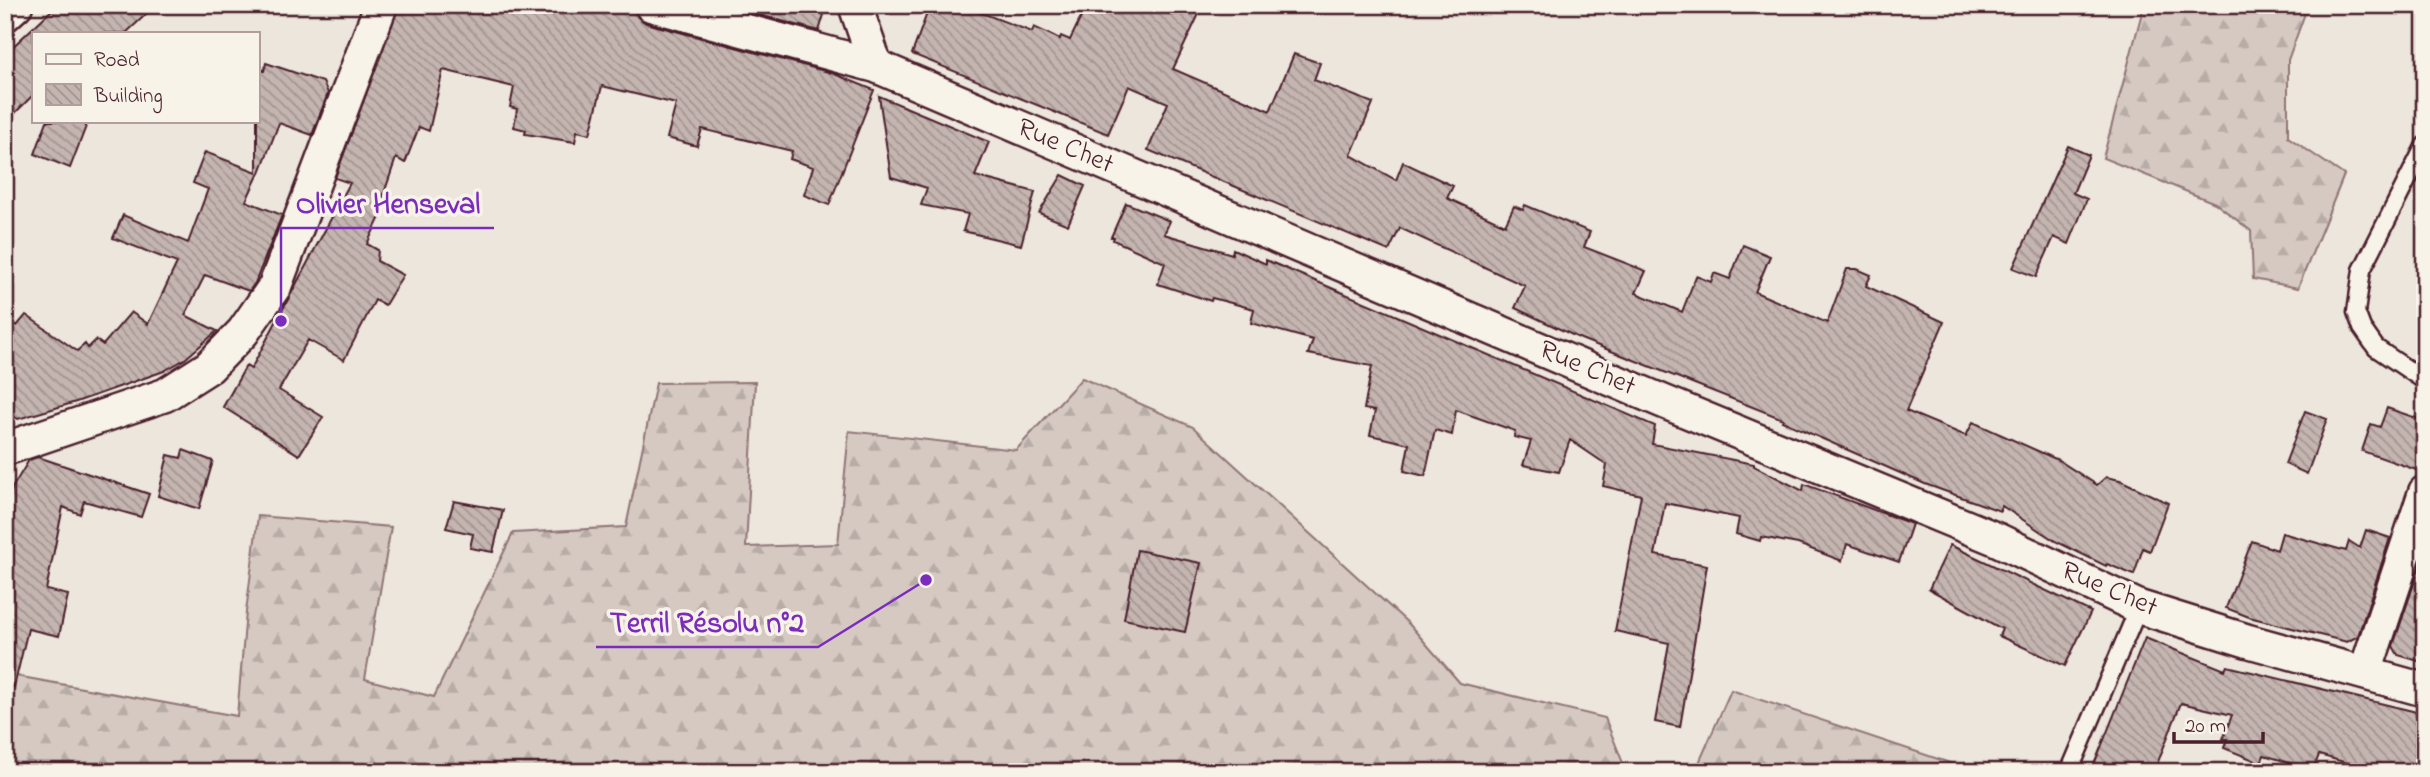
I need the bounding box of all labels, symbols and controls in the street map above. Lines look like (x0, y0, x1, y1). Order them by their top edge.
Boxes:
legend (32, 32, 259, 122)
text: Road (94, 46, 140, 76)
text: Building (93, 82, 163, 114)
street label: Rue Chet (1010, 108, 1120, 186)
callout: Olivier Henseval (281, 177, 494, 228)
text: Olivier Henseval (296, 184, 480, 228)
street label: Rue Chet (1532, 330, 1642, 408)
street label: Rue Chet (2054, 551, 2164, 629)
callout: Terril Résolu n°2 (596, 596, 818, 647)
text: Terril Résolu n°2 (610, 603, 804, 647)
scale bar (2174, 700, 2264, 744)
text: 20 m (2185, 712, 2226, 742)

